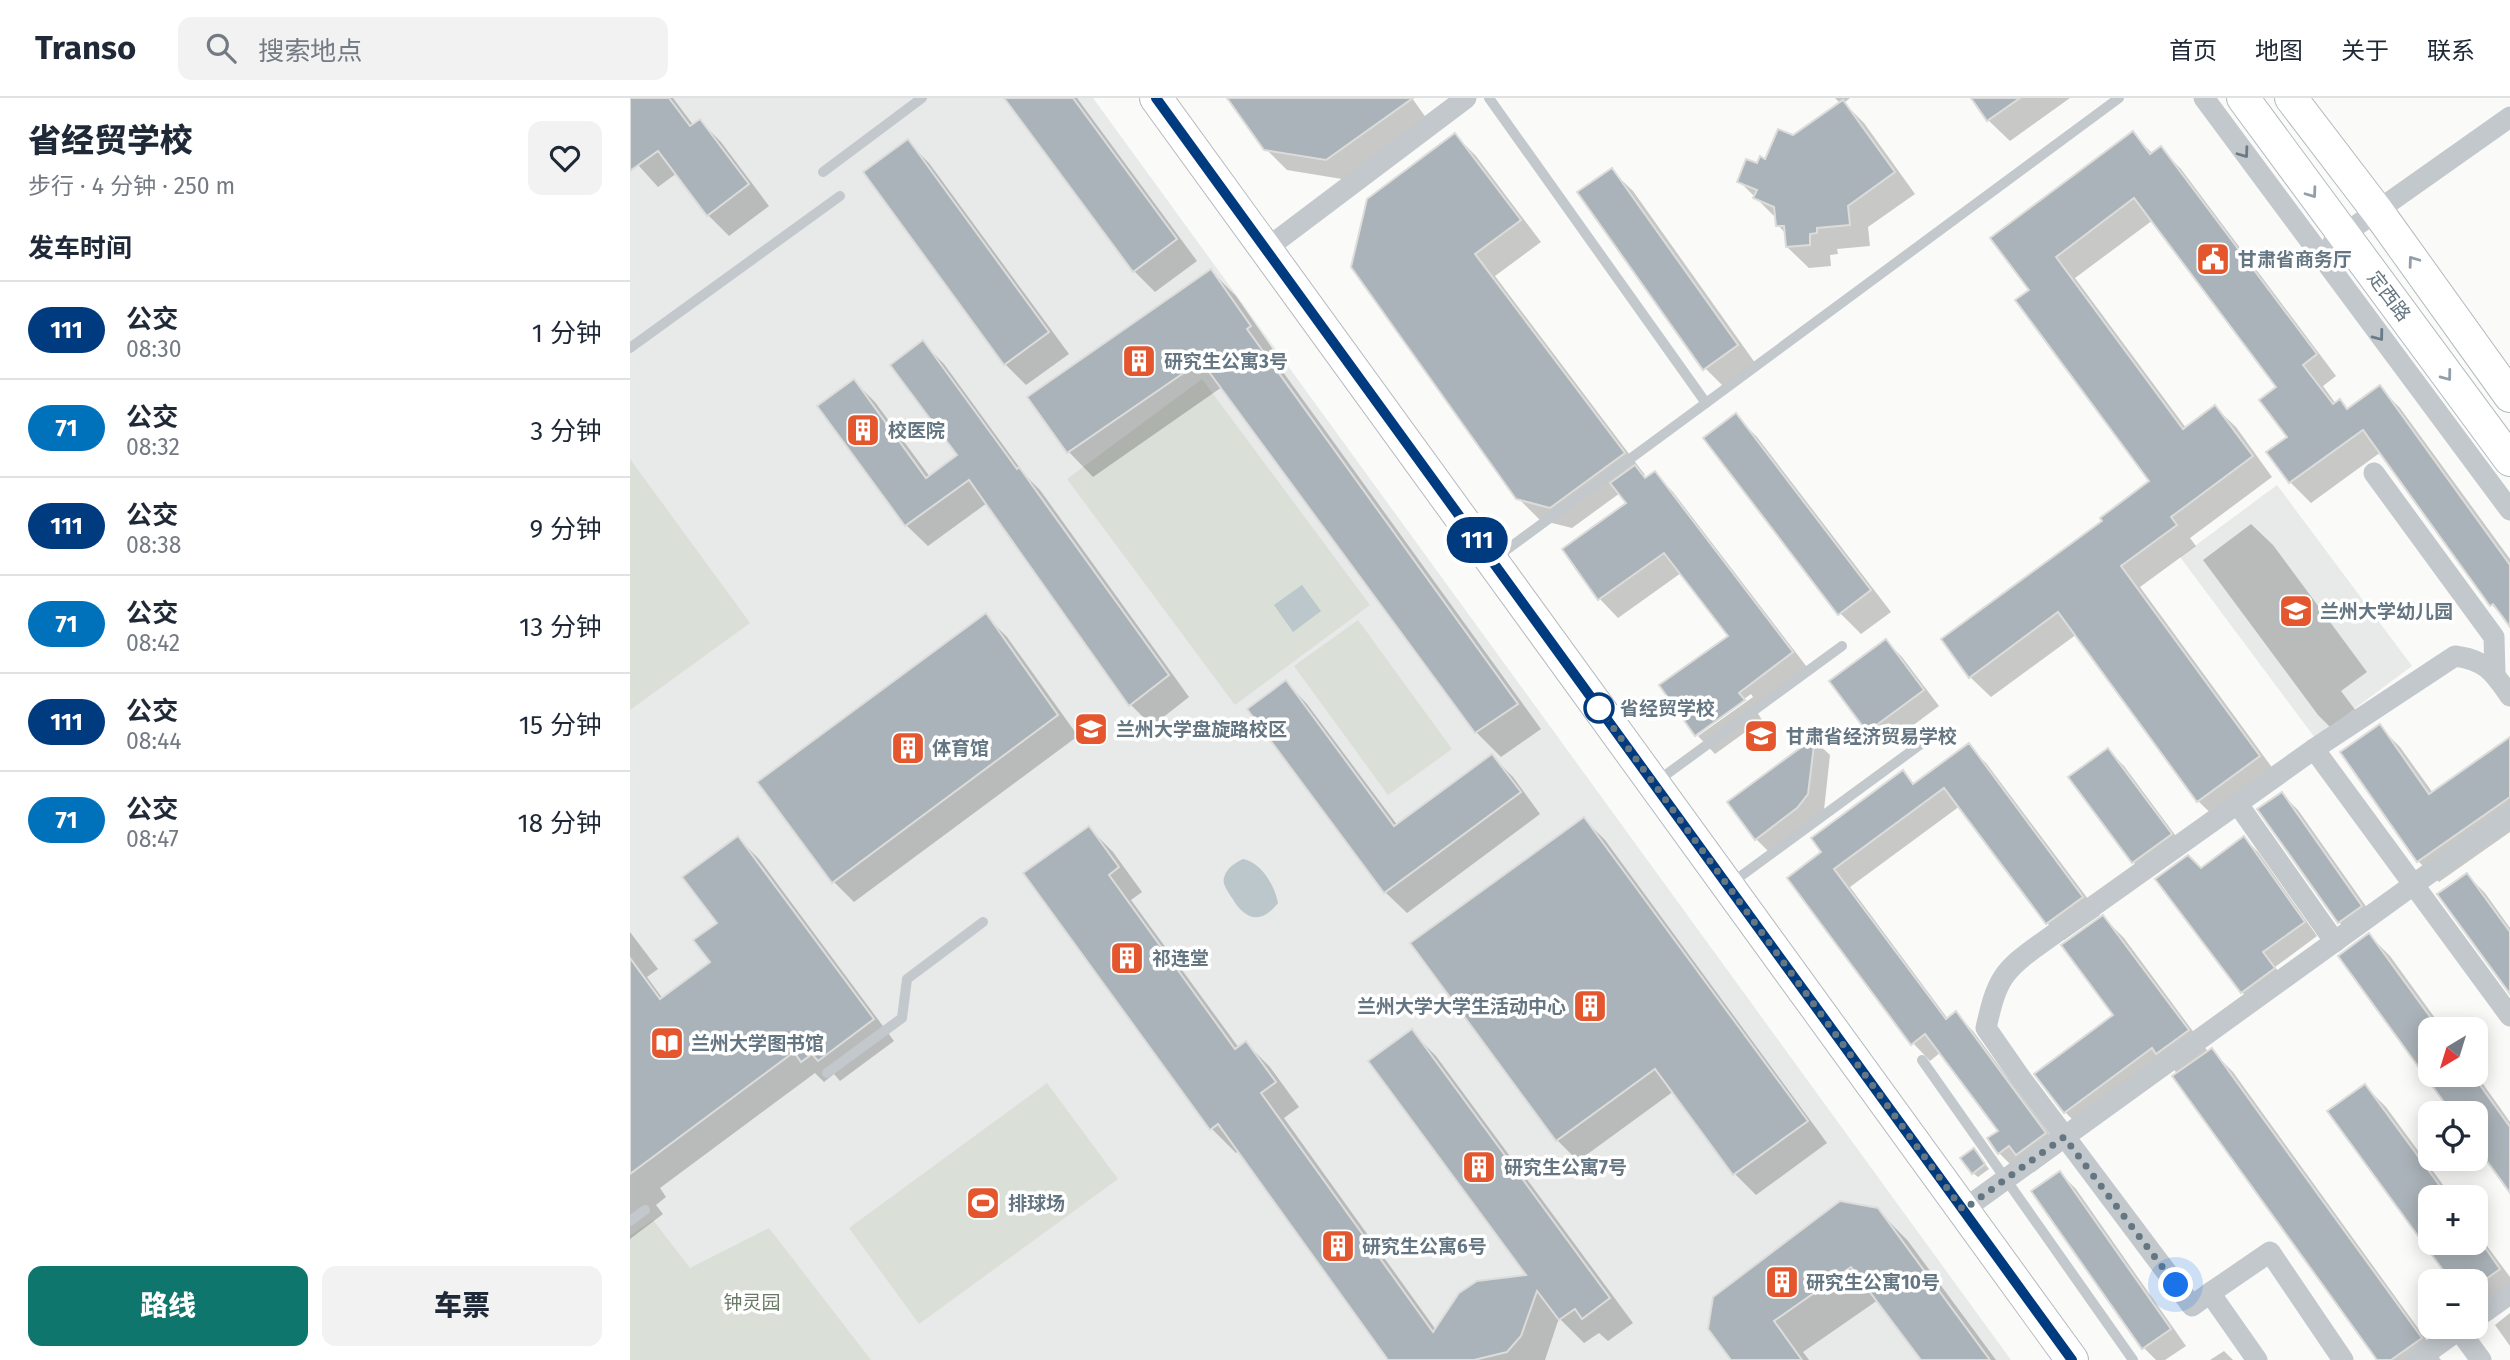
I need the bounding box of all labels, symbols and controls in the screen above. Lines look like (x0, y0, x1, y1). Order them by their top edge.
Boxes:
search box (178, 17, 668, 80)
text: Transo (35, 28, 136, 68)
icon: search (202, 29, 240, 67)
text: 搜索地点 (258, 36, 362, 67)
text: 首页 (2169, 37, 2217, 65)
text: 地图 (2255, 37, 2303, 65)
text: 关于 (2341, 37, 2389, 65)
text: 联系 (2427, 37, 2475, 65)
text: 省经贸学校 (28, 121, 193, 161)
button: heart (528, 121, 602, 195)
one-way arrow (2236, 145, 2248, 158)
text: 步行 · 4 分钟 · 250 m (28, 172, 235, 200)
one-way arrow (2304, 185, 2317, 198)
text: 发车时间 (28, 233, 132, 264)
public building icon: 甘肃省商务厅 (2194, 240, 2232, 278)
place label: 甘肃省商务厅 (2238, 248, 2352, 271)
one-way arrow (2409, 256, 2421, 269)
street label: 定西路 (2363, 266, 2415, 326)
text: 公交 (126, 304, 178, 335)
text: 111 (50, 316, 83, 344)
text: 1 分钟 (532, 318, 602, 349)
one-way arrow (2371, 328, 2384, 341)
text: 08:30 (126, 335, 182, 363)
building icon: 研究生公寓3号 (1120, 342, 1158, 380)
place label: 研究生公寓3号 (1164, 350, 1288, 373)
one-way arrow (2439, 368, 2452, 381)
text: 公交 (126, 402, 178, 433)
building icon: 校医院 (844, 411, 882, 449)
text: 71 (55, 414, 78, 442)
text: 3 分钟 (530, 416, 602, 447)
place label: 校医院 (888, 419, 945, 442)
text: 08:32 (126, 433, 180, 461)
text: 公交 (126, 500, 178, 531)
text: 111 (50, 512, 83, 540)
text: 9 分钟 (529, 514, 602, 545)
line badge: 111 (1437, 517, 1517, 563)
text: 111 (1461, 526, 1493, 554)
text: 08:38 (126, 531, 181, 559)
school or university icon: 兰州大学幼儿园 (2277, 592, 2315, 630)
text: 公交 (126, 598, 178, 629)
place label: 兰州大学幼儿园 (2320, 600, 2453, 623)
text: 71 (55, 610, 78, 638)
text: 13 分钟 (519, 612, 602, 643)
text: 08:42 (126, 629, 180, 657)
marker: 省经贸学校 (1584, 693, 1614, 723)
text: 公交 (126, 696, 178, 727)
place label: 省经贸学校 (1620, 697, 1715, 720)
text: 111 (50, 708, 83, 736)
text: 15 分钟 (519, 710, 602, 741)
school or university icon: 兰州大学盘旋路校区 (1072, 710, 1110, 748)
school or university icon: 甘肃省经济贸易学校 (1742, 717, 1780, 755)
place label: 兰州大学盘旋路校区 (1116, 718, 1287, 741)
place label: 甘肃省经济贸易学校 (1786, 725, 1957, 748)
text: 08:44 (126, 727, 181, 755)
building icon: 体育馆 (889, 729, 927, 767)
place label: 体育馆 (932, 737, 989, 760)
text: 公交 (126, 794, 178, 825)
text: 71 (55, 806, 78, 834)
text: 18 分钟 (518, 808, 602, 839)
text: 08:47 (126, 825, 179, 853)
building icon: 祁连堂 (1108, 939, 1146, 977)
place label: 祁连堂 (1152, 947, 1209, 970)
building icon: 兰州大学大学生活动中心 (1571, 987, 1609, 1025)
place label: 兰州大学大学生活动中心 (1357, 995, 1566, 1018)
north arrow (2418, 1017, 2488, 1087)
map controls (2418, 1017, 2488, 1339)
library icon: 兰州大学图书馆 (648, 1024, 686, 1062)
place label: 兰州大学图书馆 (691, 1032, 824, 1055)
button: locate (2418, 1101, 2488, 1171)
building icon: 研究生公寓7号 (1460, 1148, 1498, 1186)
place label: 研究生公寓7号 (1504, 1156, 1627, 1179)
sports icon: 排球场 (964, 1184, 1002, 1222)
button: + (2418, 1185, 2488, 1255)
place label: 排球场 (1008, 1192, 1065, 1215)
building icon: 研究生公寓6号 (1319, 1227, 1357, 1265)
place label: 研究生公寓6号 (1362, 1235, 1487, 1258)
building icon: 研究生公寓10号 (1763, 1263, 1801, 1301)
button: 路线 (28, 1266, 308, 1346)
button: 车票 (322, 1266, 602, 1346)
your location (2158, 1267, 2193, 1302)
button: − (2418, 1269, 2488, 1339)
place label: 研究生公寓10号 (1806, 1271, 1940, 1294)
park label: 钟灵园 (723, 1291, 781, 1314)

